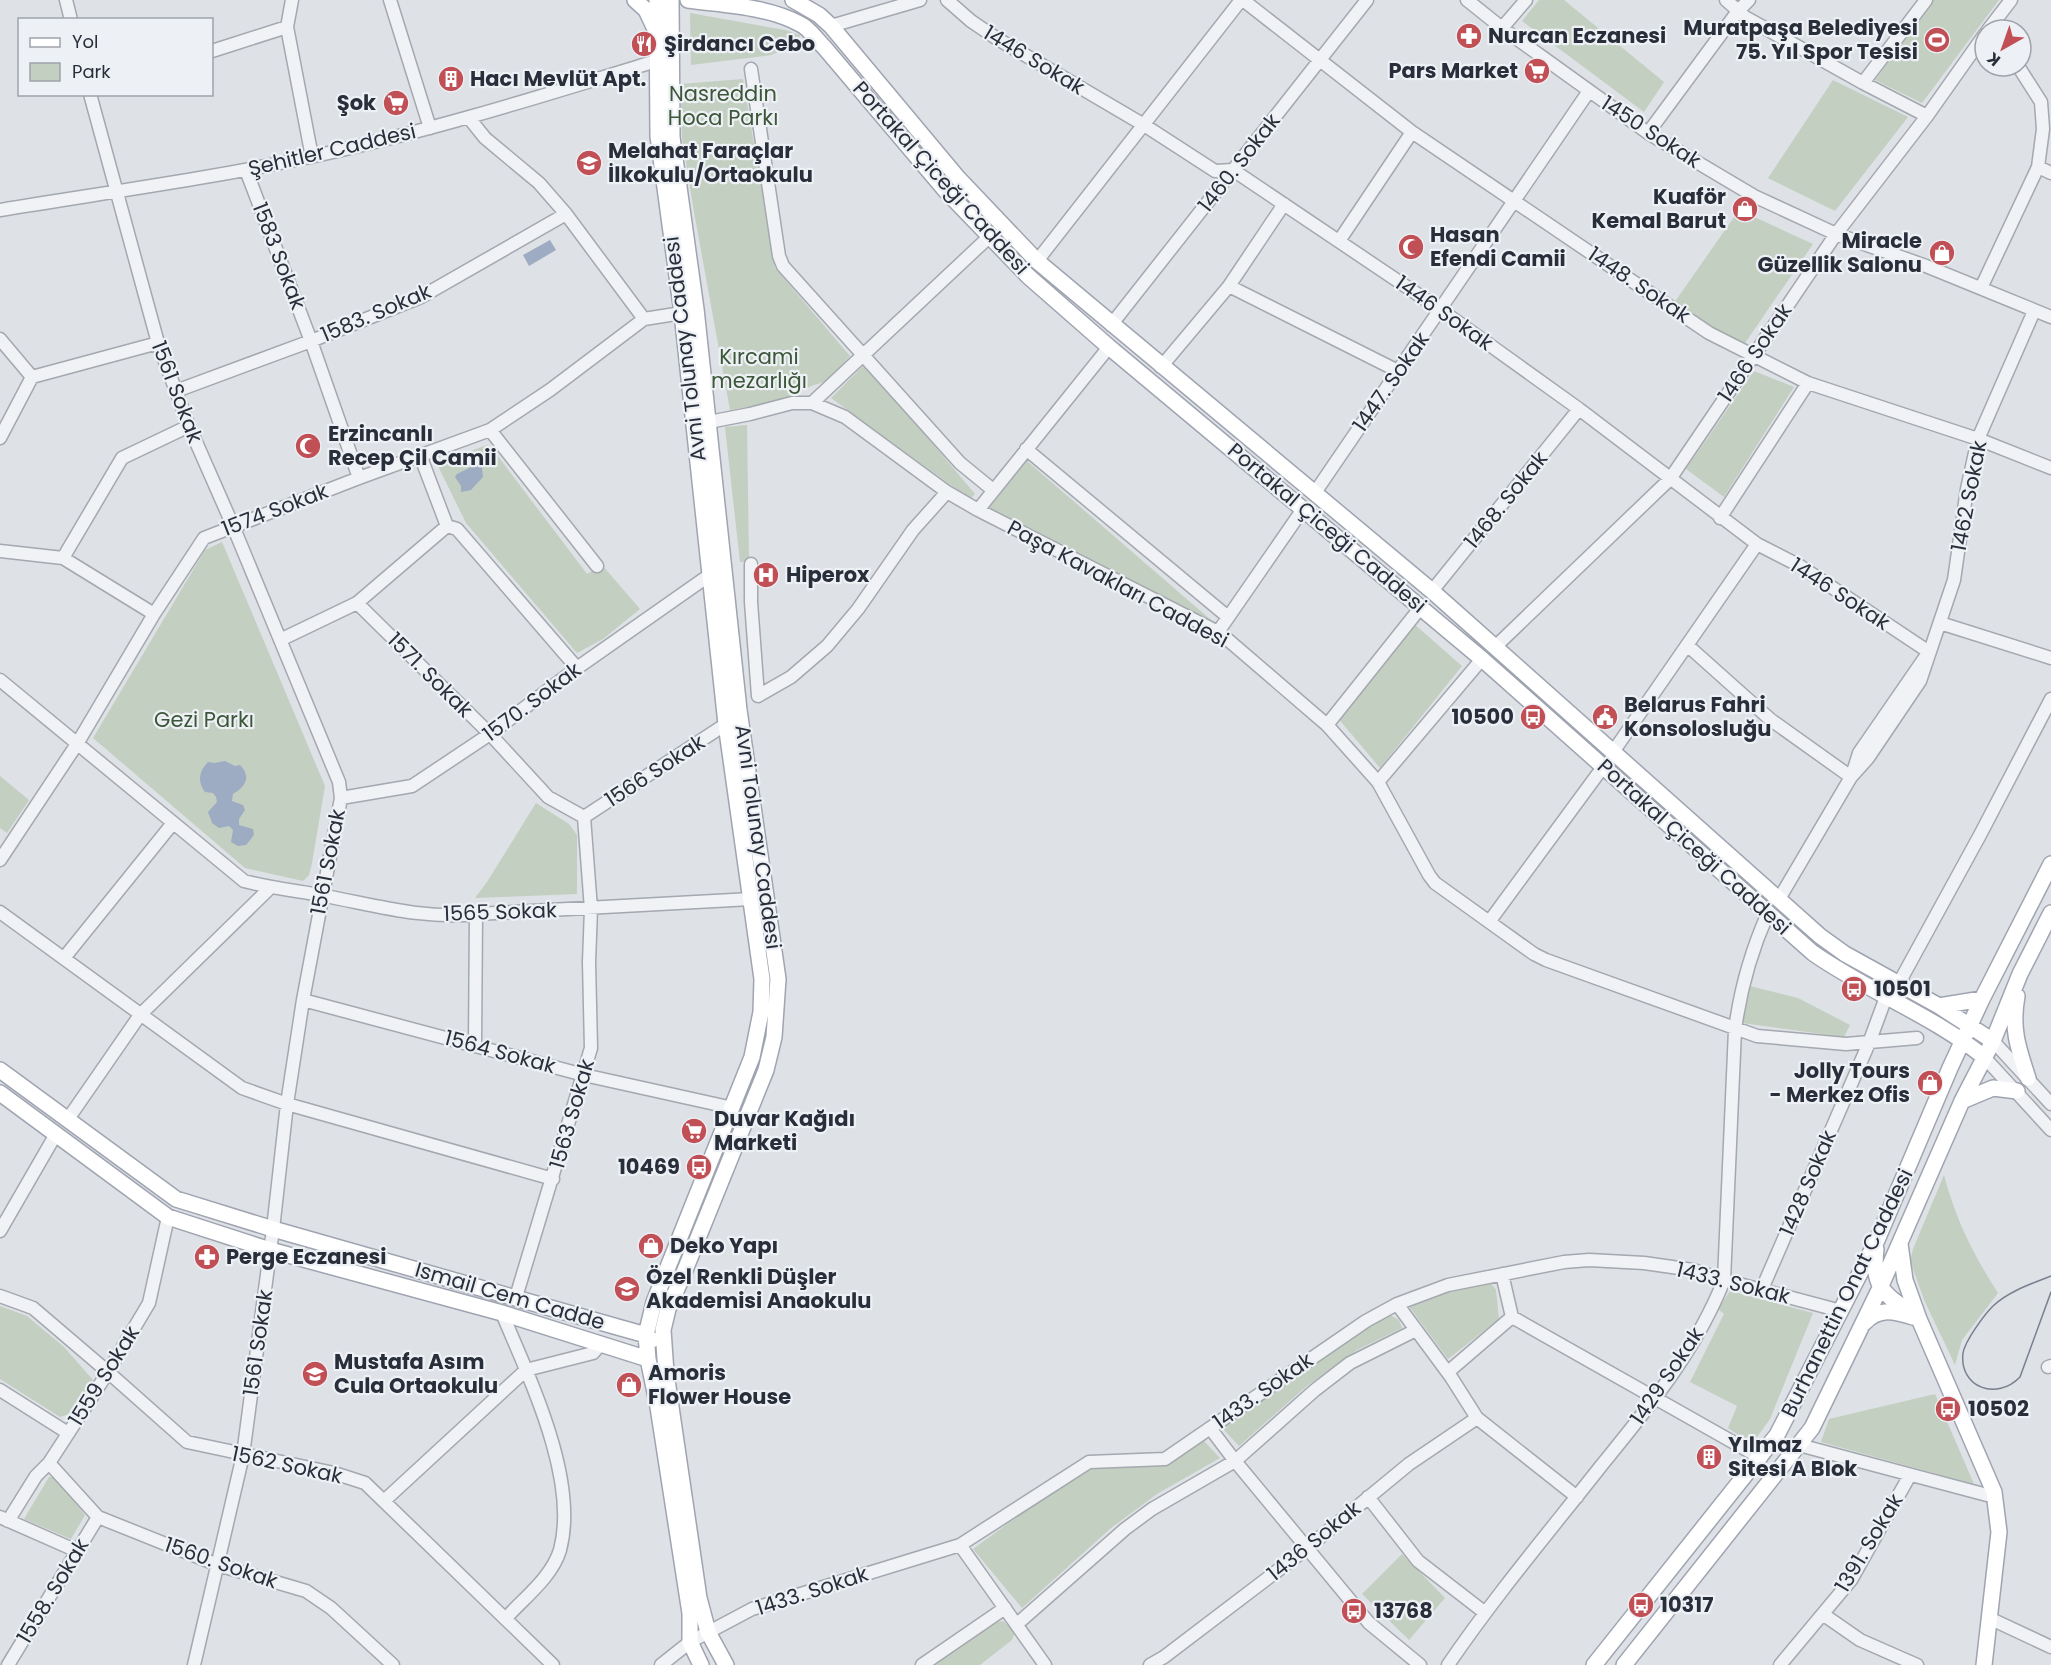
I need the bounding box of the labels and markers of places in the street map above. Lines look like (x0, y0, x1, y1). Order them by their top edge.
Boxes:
place label: Muratpaşa Belediyesi 75. Yıl Spor Tesisi (1683, 13, 1918, 66)
pharmacy icon: Nurcan Eczanesi (1454, 21, 1484, 51)
place label: Nurcan Eczanesi (1488, 21, 1666, 50)
sports icon: Muratpaşa Belediyesi 75. Yıl Spor Tesisi (1922, 25, 1952, 55)
restaurant icon: Şirdancı Cebo (629, 29, 659, 59)
place label: Şirdancı Cebo (664, 29, 815, 58)
place label: Pars Market (1389, 56, 1518, 85)
supermarket icon: Pars Market (1522, 56, 1552, 86)
building icon: Hacı Mevlüt Apt. (436, 64, 466, 94)
place label: Hacı Mevlüt Apt. (470, 64, 646, 93)
place label: Şok (337, 88, 376, 117)
supermarket icon: Şok (381, 88, 411, 118)
place label: Melahat Faraçlar İlkokulu/Ortaokulu (608, 136, 813, 189)
school or university icon: Melahat Faraçlar İlkokulu/Ortaokulu (574, 148, 604, 178)
place label: Kuaför Kemal Barut (1592, 182, 1726, 235)
shop icon: Kuaför Kemal Barut (1730, 194, 1760, 224)
place label: Hasan Efendi Camii (1430, 220, 1566, 273)
place label: Miracle Güzellik Salonu (1757, 226, 1922, 279)
mosque icon: Hasan Efendi Camii (1396, 232, 1426, 262)
shop icon: Miracle Güzellik Salonu (1927, 238, 1957, 268)
place label: Erzincanlı Recep Çil Camii (328, 419, 497, 472)
mosque icon: Erzincanlı Recep Çil Camii (293, 431, 323, 461)
hospital icon: Hiperox (751, 560, 781, 590)
place label: Hiperox (786, 560, 870, 589)
place label: Belarus Fahri Konsolosluğu (1624, 690, 1771, 743)
place label: 10500 (1451, 702, 1514, 731)
bus stop icon: 10500 (1518, 702, 1548, 732)
public building icon: Belarus Fahri Konsolosluğu (1590, 702, 1620, 732)
bus stop icon: 10501 (1839, 974, 1869, 1004)
place label: 10501 (1874, 974, 1931, 1003)
place label: Jolly Tours - Merkez Ofis (1769, 1056, 1910, 1109)
shop icon: Jolly Tours - Merkez Ofis (1915, 1068, 1945, 1098)
place label: Duvar Kağıdı Marketi (714, 1104, 855, 1157)
supermarket icon: Duvar Kağıdı Marketi (679, 1116, 709, 1146)
place label: 10469 (618, 1152, 680, 1181)
bus stop icon: 10469 (684, 1152, 714, 1182)
shop icon: Deko Yapı (636, 1231, 666, 1261)
place label: Deko Yapı (670, 1231, 778, 1260)
pharmacy icon: Perge Eczanesi (192, 1242, 222, 1272)
place label: Perge Eczanesi (226, 1242, 386, 1271)
place label: Özel Renkli Düşler Akademisi Anaokulu (646, 1262, 871, 1315)
school or university icon: Özel Renkli Düşler Akademisi Anaokulu (612, 1274, 642, 1304)
place label: Mustafa Asım Cula Ortaokulu (334, 1347, 498, 1400)
place label: Amoris Flower House (648, 1358, 791, 1411)
school or university icon: Mustafa Asım Cula Ortaokulu (300, 1359, 330, 1389)
shop icon: Amoris Flower House (614, 1370, 644, 1400)
bus stop icon: 10502 (1933, 1394, 1963, 1424)
place label: 10502 (1968, 1394, 2029, 1423)
place label: Yılmaz Sitesi A Blok (1728, 1430, 1857, 1483)
building icon: Yılmaz Sitesi A Blok (1694, 1442, 1724, 1472)
bus stop icon: 10317 (1626, 1590, 1656, 1620)
place label: 10317 (1660, 1590, 1713, 1619)
bus stop icon: 13768 (1339, 1596, 1369, 1626)
place label: 13768 (1374, 1596, 1433, 1625)

